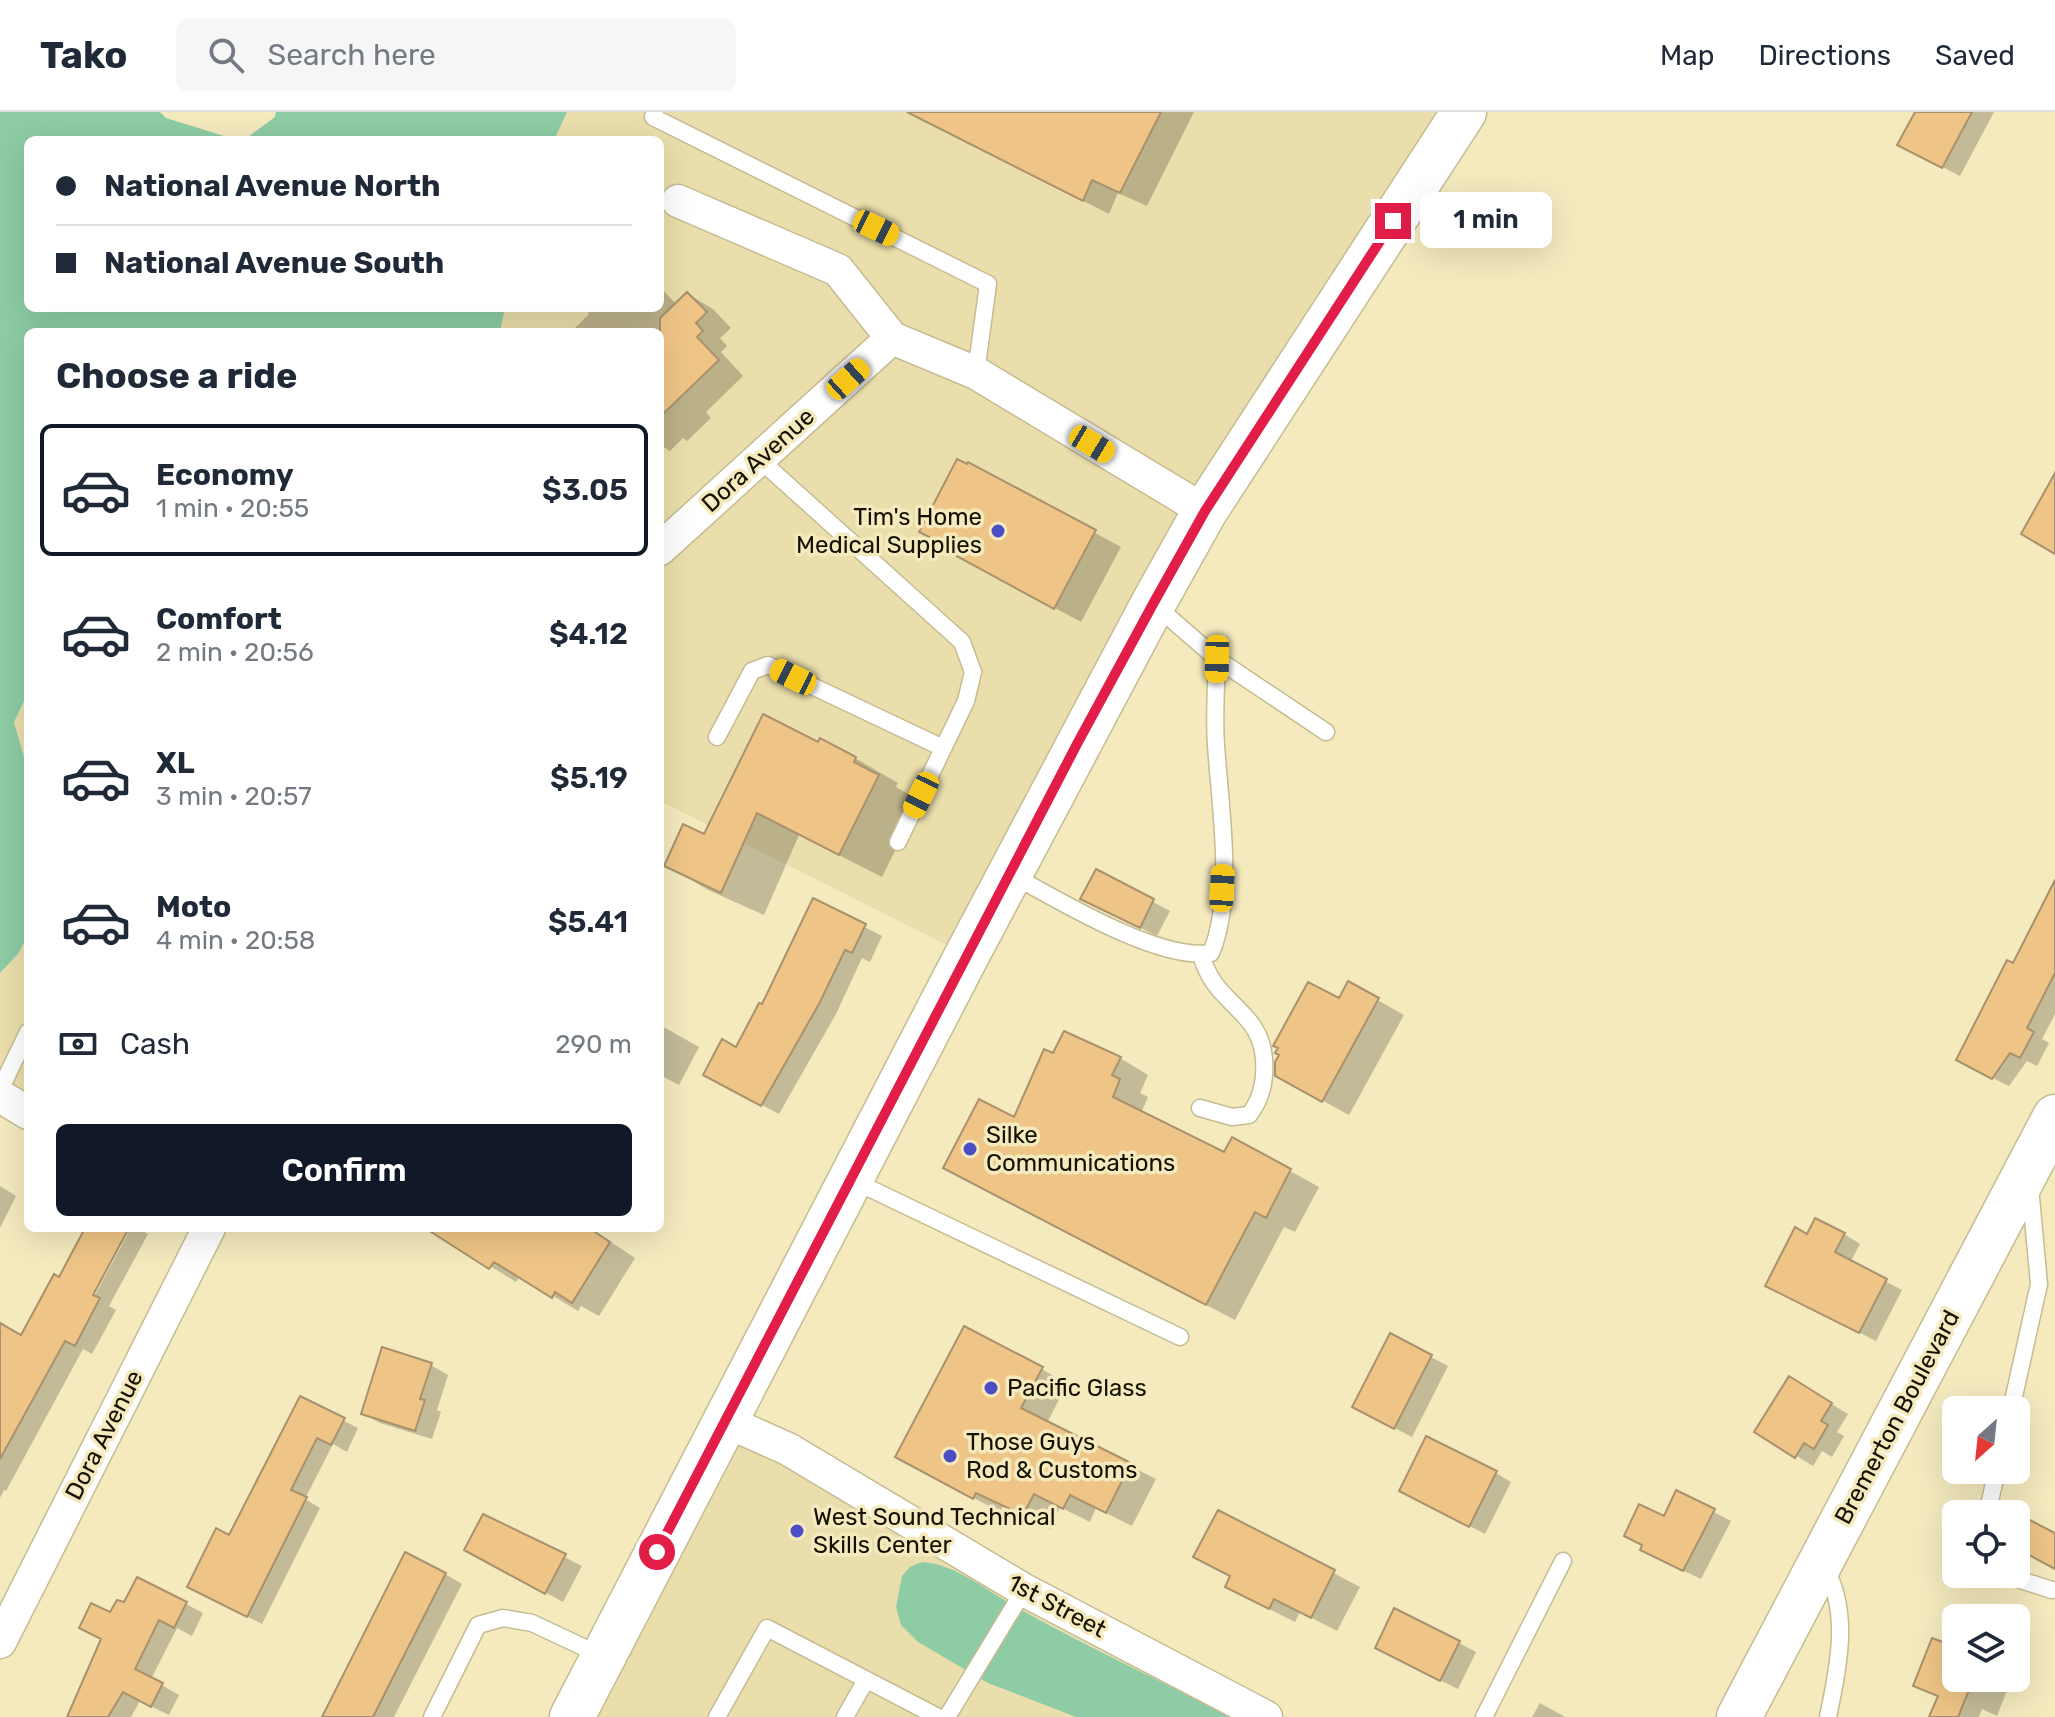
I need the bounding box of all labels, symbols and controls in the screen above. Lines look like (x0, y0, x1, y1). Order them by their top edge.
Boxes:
search box (176, 19, 736, 91)
text: Tako (40, 32, 128, 78)
icon: search (204, 33, 248, 77)
text: Search here (268, 37, 436, 73)
text: Map (1660, 39, 1714, 72)
text: Directions (1758, 39, 1891, 72)
text: Saved (1935, 39, 2015, 72)
text: National Avenue North (104, 168, 440, 204)
callout: 1 min (1421, 193, 1553, 249)
route end (1375, 203, 1411, 239)
text: 1 min (1453, 204, 1519, 235)
car (849, 207, 903, 249)
text: National Avenue South (104, 245, 444, 281)
text: Choose a ride (56, 354, 297, 397)
car (822, 354, 874, 404)
street label: Dora Avenue (696, 402, 820, 518)
car (1065, 421, 1119, 467)
icon: car (60, 454, 132, 526)
text: Economy (156, 457, 294, 493)
text: $3.05 (542, 472, 628, 508)
text: 1 min · 20:55 (156, 493, 309, 524)
place label: Tim's Home Medical Supplies (796, 503, 982, 559)
marker: Tim's Home Medical Supplies (989, 522, 1007, 540)
icon: car (60, 598, 132, 670)
text: Comfort (156, 601, 282, 637)
text: $4.12 (549, 616, 628, 652)
car (1205, 635, 1229, 683)
text: 2 min · 20:56 (156, 637, 314, 668)
car (766, 656, 820, 698)
icon: car (60, 742, 132, 814)
text: XL (156, 745, 195, 781)
text: $5.19 (550, 760, 628, 796)
car (900, 768, 942, 822)
text: 3 min · 20:57 (156, 781, 312, 812)
car (1209, 863, 1235, 913)
icon: car (60, 886, 132, 958)
text: Moto (156, 889, 231, 925)
text: $5.41 (548, 904, 628, 940)
text: 4 min · 20:58 (156, 925, 315, 956)
icon: cash (56, 1022, 100, 1066)
text: Cash (120, 1026, 190, 1062)
text: 290 m (555, 1029, 632, 1060)
place label: Silke Communications (986, 1121, 1175, 1177)
button: Confirm (56, 1124, 632, 1216)
marker: Silke Communications (961, 1140, 979, 1158)
street label: Bremerton Boulevard (1829, 1305, 1965, 1529)
street label: Dora Avenue (59, 1365, 149, 1505)
place label: Pacific Glass (1007, 1374, 1147, 1402)
marker: Pacific Glass (982, 1379, 1000, 1397)
north arrow (1942, 1396, 2030, 1484)
map controls (1942, 1396, 2030, 1692)
place label: Those Guys Rod & Customs (966, 1428, 1137, 1484)
marker: Those Guys Rod & Customs (941, 1447, 959, 1465)
button: locate (1942, 1500, 2030, 1588)
place label: West Sound Technical Skills Center (813, 1503, 1055, 1559)
marker: West Sound Technical Skills Center (788, 1522, 806, 1540)
route start (639, 1534, 675, 1570)
street label: 1st Street (1003, 1568, 1111, 1644)
button: layers (1942, 1604, 2030, 1692)

